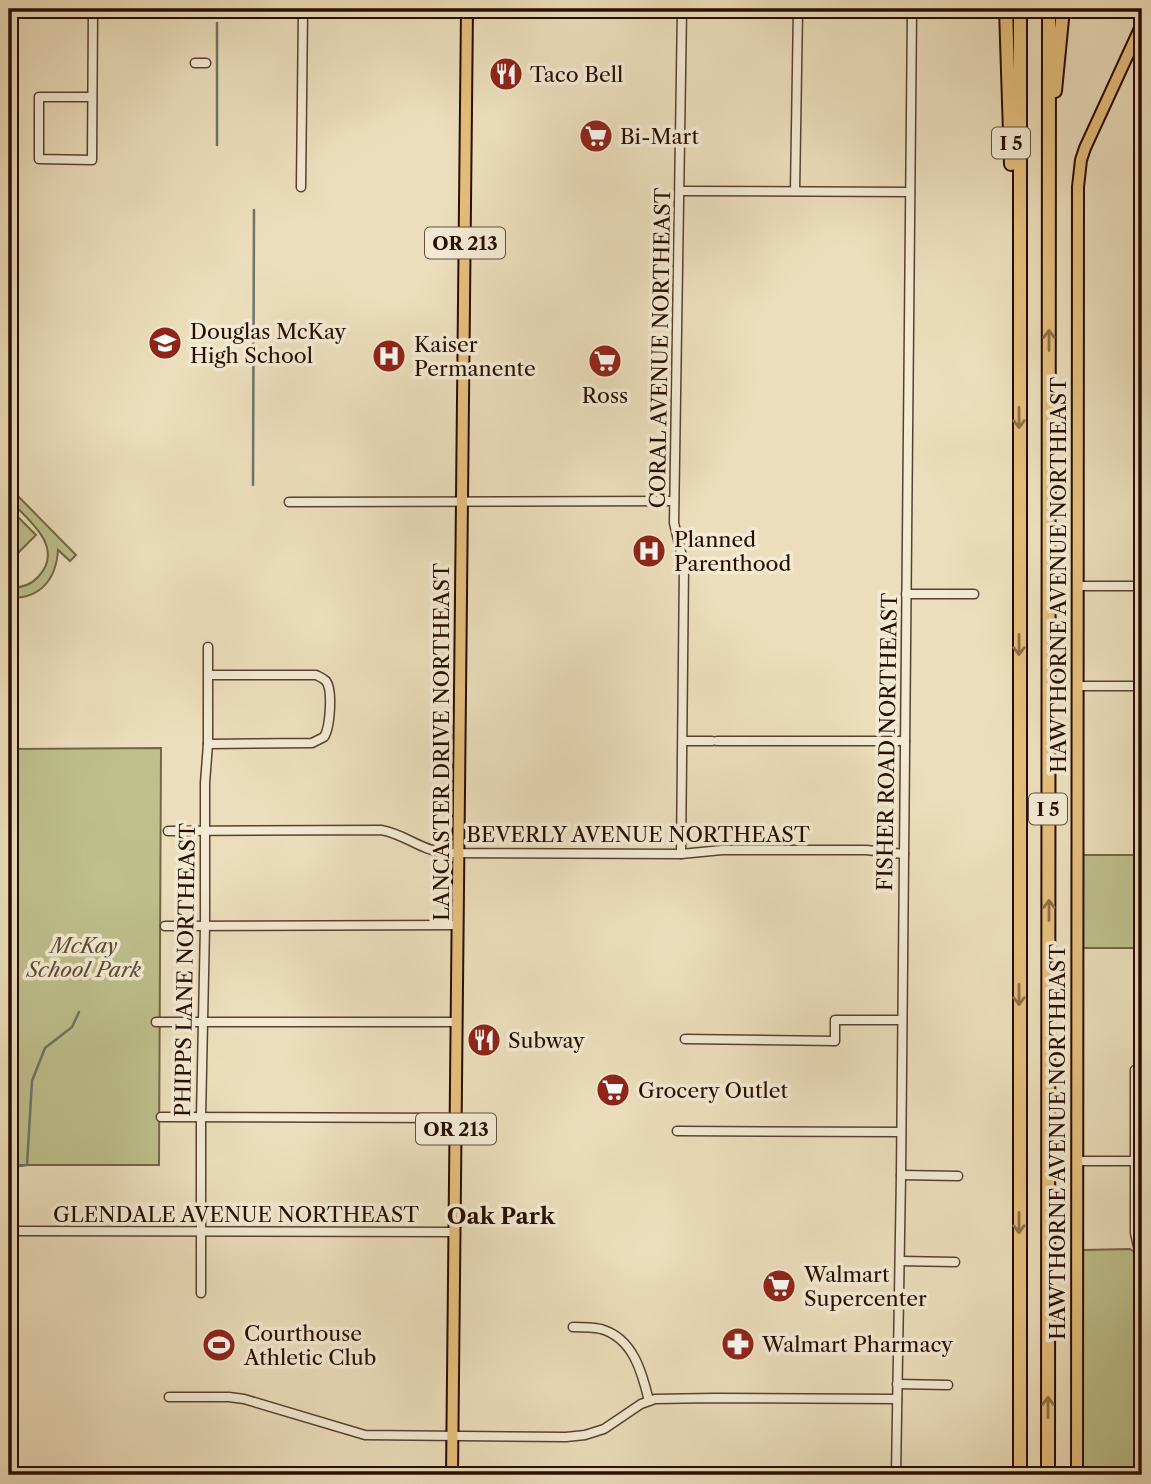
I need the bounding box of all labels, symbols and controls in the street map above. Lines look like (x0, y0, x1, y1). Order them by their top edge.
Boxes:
restaurant icon: Taco Bell (487, 55, 525, 93)
place label: Taco Bell (530, 62, 623, 87)
supermarket icon: Bi-Mart (577, 117, 615, 155)
place label: Bi-Mart (620, 124, 699, 149)
road number: I 5 (992, 127, 1030, 158)
street label: CORAL AVENUE NORTHEAST (645, 187, 675, 509)
road number: OR 213 (425, 228, 505, 258)
place label: Douglas McKay High School (190, 319, 347, 368)
school or university icon: Douglas McKay High School (146, 324, 184, 362)
one-way arrow (1042, 328, 1056, 351)
place label: Kaiser Permanente (414, 332, 536, 381)
hospital icon: Kaiser Permanente (370, 337, 408, 375)
supermarket icon: Ross (586, 342, 624, 380)
street label: HAWTHORNE AVENUE NORTHEAST (1046, 377, 1071, 773)
place label: Ross (582, 383, 628, 408)
one-way arrow (1012, 406, 1026, 429)
place label: Planned Parenthood (674, 527, 791, 576)
hospital icon: Planned Parenthood (630, 532, 668, 570)
street label: LANCASTER DRIVE NORTHEAST (429, 563, 454, 921)
street label: FISHER ROAD NORTHEAST (872, 592, 902, 891)
one-way arrow (1012, 634, 1026, 657)
road number: I 5 (1029, 794, 1067, 824)
street label: BEVERLY AVENUE NORTHEAST (466, 822, 810, 847)
street label: PHIPPS LANE NORTHEAST (170, 823, 200, 1117)
one-way arrow (1042, 899, 1055, 922)
park label: McKay School Park (25, 933, 141, 982)
street label: HAWTHORNE AVENUE NORTHEAST (1045, 944, 1070, 1340)
one-way arrow (1012, 984, 1026, 1007)
restaurant icon: Subway (465, 1021, 503, 1059)
place label: Subway (508, 1028, 585, 1053)
supermarket icon: Grocery Outlet (594, 1071, 632, 1109)
place label: Grocery Outlet (638, 1078, 788, 1103)
road number: OR 213 (416, 1114, 496, 1144)
street label: GLENDALE AVENUE NORTHEAST (53, 1202, 419, 1227)
district label: Oak Park (447, 1202, 556, 1230)
one-way arrow (1012, 1211, 1026, 1234)
place label: Walmart Supercenter (803, 1262, 927, 1311)
supermarket icon: Walmart Supercenter (760, 1267, 798, 1305)
place label: Courthouse Athletic Club (243, 1321, 376, 1370)
pharmacy icon: Walmart Pharmacy (719, 1325, 757, 1363)
sports icon: Courthouse Athletic Club (200, 1326, 238, 1364)
place label: Walmart Pharmacy (761, 1332, 953, 1357)
one-way arrow (1041, 1396, 1055, 1419)

